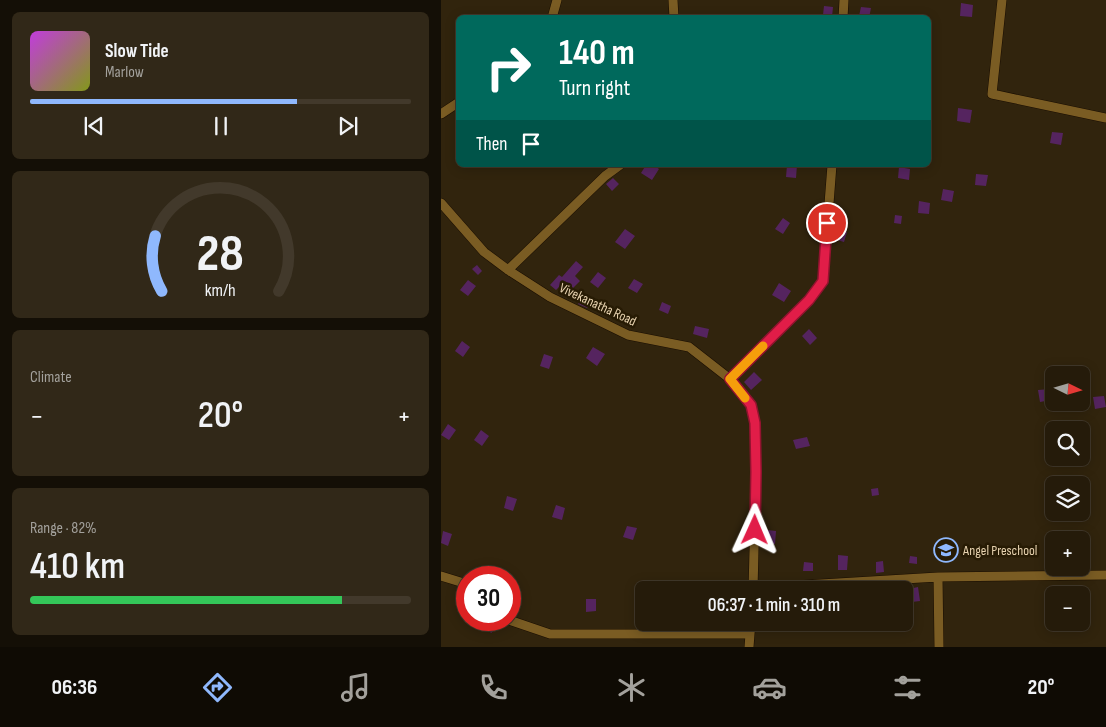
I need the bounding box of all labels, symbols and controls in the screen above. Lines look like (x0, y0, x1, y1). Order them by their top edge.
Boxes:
text: 140 m (559, 32, 635, 75)
icon: right (476, 35, 541, 100)
text: Slow Tide (105, 40, 169, 63)
text: Marlow (105, 63, 144, 82)
text: Turn right (559, 75, 630, 102)
icon: previous (80, 112, 108, 140)
icon: pause (207, 112, 235, 140)
icon: next (334, 112, 362, 140)
icon: arrive (517, 130, 545, 158)
text: Then (476, 133, 507, 156)
pin (806, 202, 848, 244)
icon: arrive (813, 209, 841, 237)
text: 28 (197, 223, 244, 286)
street label: Vivekanatha Road (557, 279, 639, 330)
text: km/h (205, 280, 236, 301)
north arrow (1045, 366, 1090, 411)
map controls (1045, 366, 1090, 631)
text: Climate (30, 368, 72, 387)
text: 20° (198, 393, 243, 438)
text: − (30, 400, 44, 433)
text: + (397, 400, 411, 433)
button: search (1045, 421, 1090, 466)
button: layers (1045, 476, 1090, 521)
position arrow (728, 503, 780, 555)
text: Range · 82% (30, 519, 97, 538)
button: + (1045, 531, 1090, 576)
school or university icon: Angel Preschool (933, 537, 959, 563)
place label: Angel Preschool (962, 542, 1037, 559)
text: 410 km (30, 544, 125, 589)
speed limit sign: 30 (456, 566, 521, 631)
button: − (1045, 586, 1090, 631)
text: 06:37 · 1 min · 310 m (708, 594, 840, 617)
icon: directions (200, 670, 235, 705)
icon: music (338, 670, 373, 705)
icon: phone (476, 670, 511, 705)
icon: climate (614, 670, 649, 705)
icon: car (752, 670, 787, 705)
icon: filters (890, 670, 925, 705)
text: 06:36 (51, 674, 97, 701)
text: 20° (1028, 674, 1055, 701)

